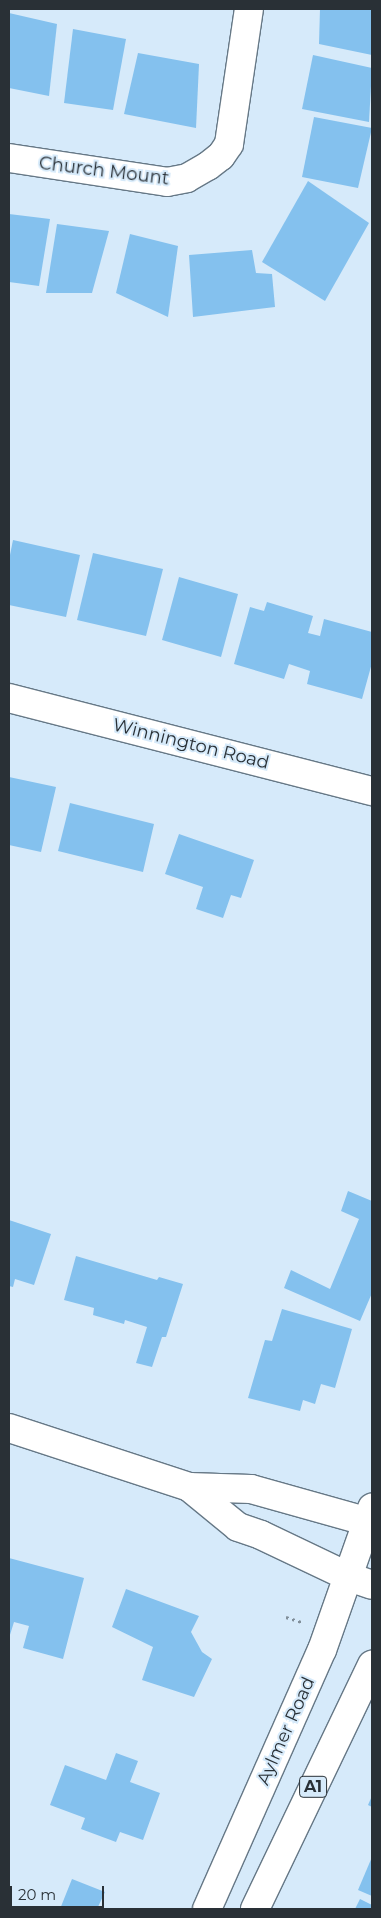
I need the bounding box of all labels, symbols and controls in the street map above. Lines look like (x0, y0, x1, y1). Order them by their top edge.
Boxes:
street label: Church Mount (38, 152, 170, 190)
street label: Winnington Road (111, 714, 271, 774)
street label: Aylmer Road (253, 1674, 319, 1788)
road number: A1 (298, 1774, 328, 1800)
scale bar (12, 1876, 106, 1908)
text: 20 m (18, 1885, 56, 1904)

